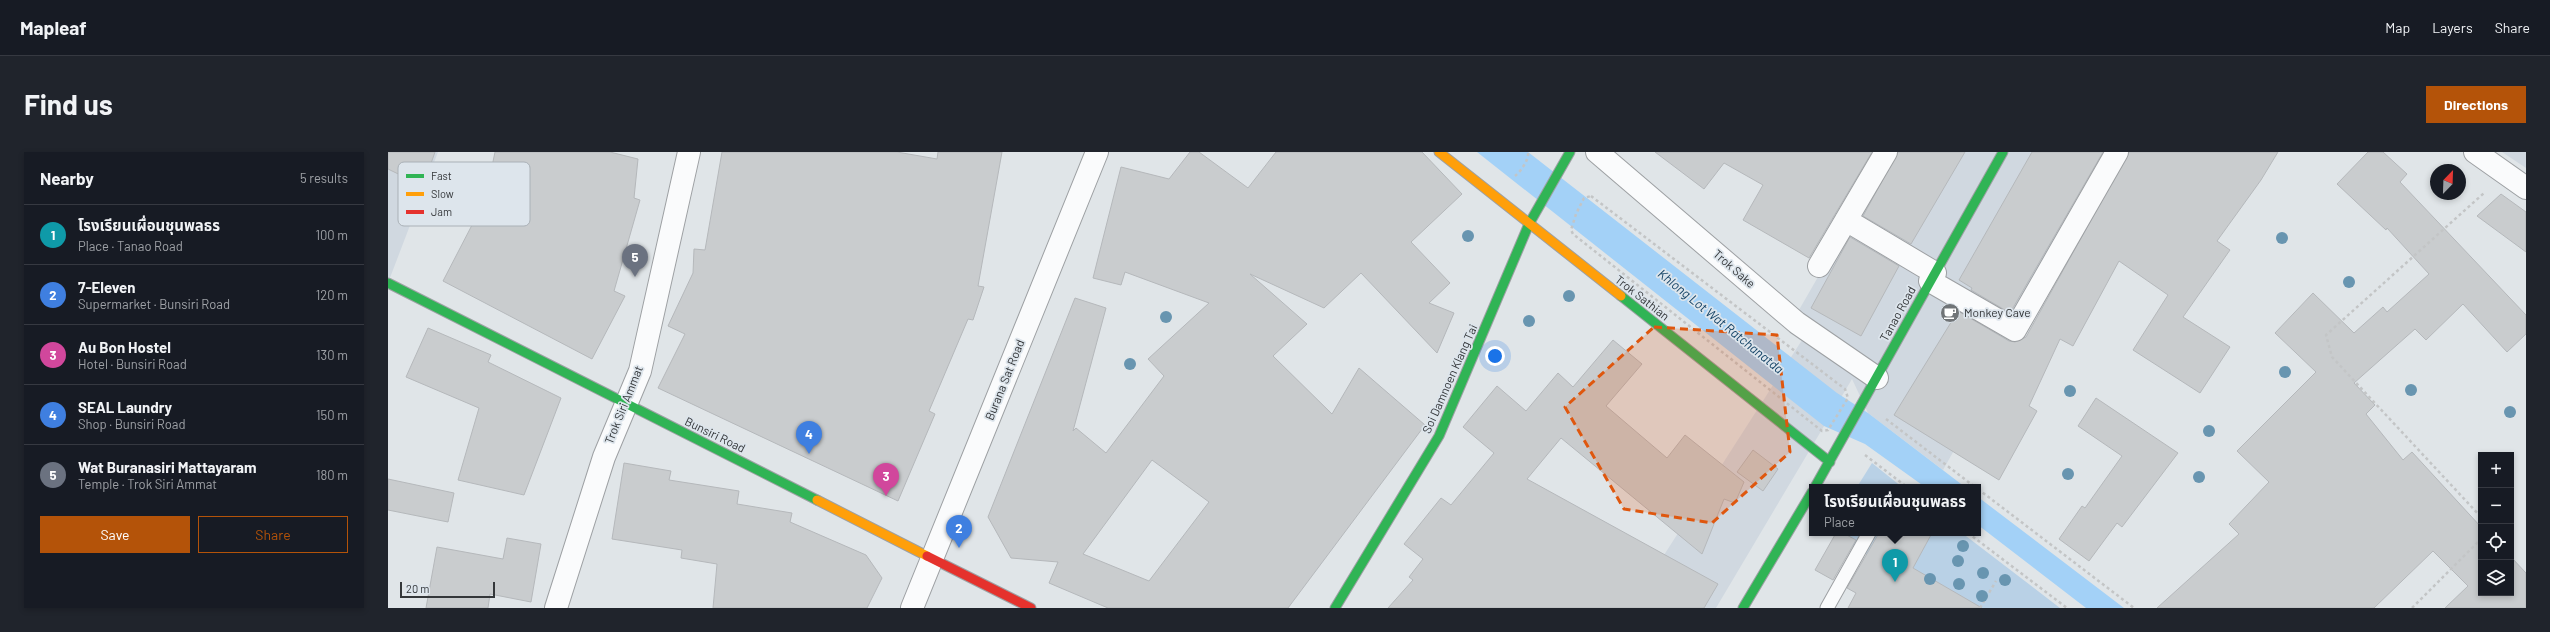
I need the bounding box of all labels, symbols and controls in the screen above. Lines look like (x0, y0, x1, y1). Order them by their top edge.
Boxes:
text: Mapleaf (20, 16, 87, 39)
text: Map (2385, 19, 2410, 36)
text: Layers (2432, 19, 2473, 36)
text: Share (2495, 19, 2530, 36)
button: Directions (2426, 86, 2526, 123)
text: Find us (24, 87, 113, 121)
legend (398, 162, 530, 226)
north arrow (2430, 164, 2466, 200)
text: Nearby (40, 168, 94, 188)
text: Fast (431, 169, 452, 182)
text: 5 results (300, 170, 348, 186)
text: Slow (431, 187, 454, 200)
text: Jam (431, 205, 452, 218)
text: โรงเรียนเผื่อนชุนพลธร (78, 216, 220, 234)
text: 1 (51, 227, 55, 243)
text: 100 m (315, 227, 348, 243)
text: Place · Tanao Road (78, 238, 183, 254)
pin: 5 (622, 244, 648, 277)
street label: Trok Sake (1711, 246, 1758, 290)
water label: Khlong Lot Wat Ratchanatda (1655, 265, 1787, 377)
street label: Trok Sathian (1613, 272, 1673, 323)
text: 7-Eleven (78, 278, 135, 296)
street label: Tanao Road (1876, 284, 1918, 344)
text: 2 (49, 287, 57, 303)
text: 120 m (316, 287, 348, 303)
text: Supermarket · Bunsiri Road (78, 296, 230, 312)
cafe icon: Monkey Cave (1939, 302, 1961, 324)
place label: Monkey Cave (1964, 305, 2031, 319)
street label: Soi Damnoen Klang Tai (1419, 322, 1479, 435)
street label: Burana Sat Road (982, 337, 1027, 422)
text: Au Bon Hostel (78, 338, 171, 356)
your location (1485, 346, 1505, 366)
text: 3 (49, 347, 57, 363)
text: 130 m (316, 347, 348, 363)
text: Hotel · Bunsiri Road (78, 356, 187, 372)
street label: Trok Siri Ammat (601, 364, 645, 446)
text: SEAL Laundry (78, 398, 172, 416)
text: 4 (49, 407, 57, 423)
text: 150 m (316, 407, 348, 423)
street label: Bunsiri Road (683, 413, 748, 455)
text: Shop · Bunsiri Road (78, 416, 186, 432)
pin: 4 (796, 421, 822, 454)
map controls (2478, 452, 2514, 596)
button: + (2478, 452, 2514, 488)
text: Wat Buranasiri Mattayaram (78, 458, 257, 476)
pin: 3 (873, 463, 899, 496)
text: 5 (49, 467, 57, 483)
text: 180 m (316, 467, 348, 483)
text: Temple · Trok Siri Ammat (78, 476, 217, 492)
popup (1809, 484, 1981, 536)
button: − (2478, 488, 2514, 524)
text: โรงเรียนเผื่อนชุนพลธร (1824, 492, 1966, 510)
text: Place (1824, 514, 1855, 530)
pin: 2 (946, 515, 972, 548)
button: Save (40, 516, 190, 553)
button: Share (198, 516, 348, 553)
button: locate (2478, 524, 2514, 560)
pin: 1 (1882, 549, 1908, 582)
button: layers (2478, 560, 2514, 596)
scale bar (400, 580, 495, 599)
text: 20 m (406, 582, 429, 595)

